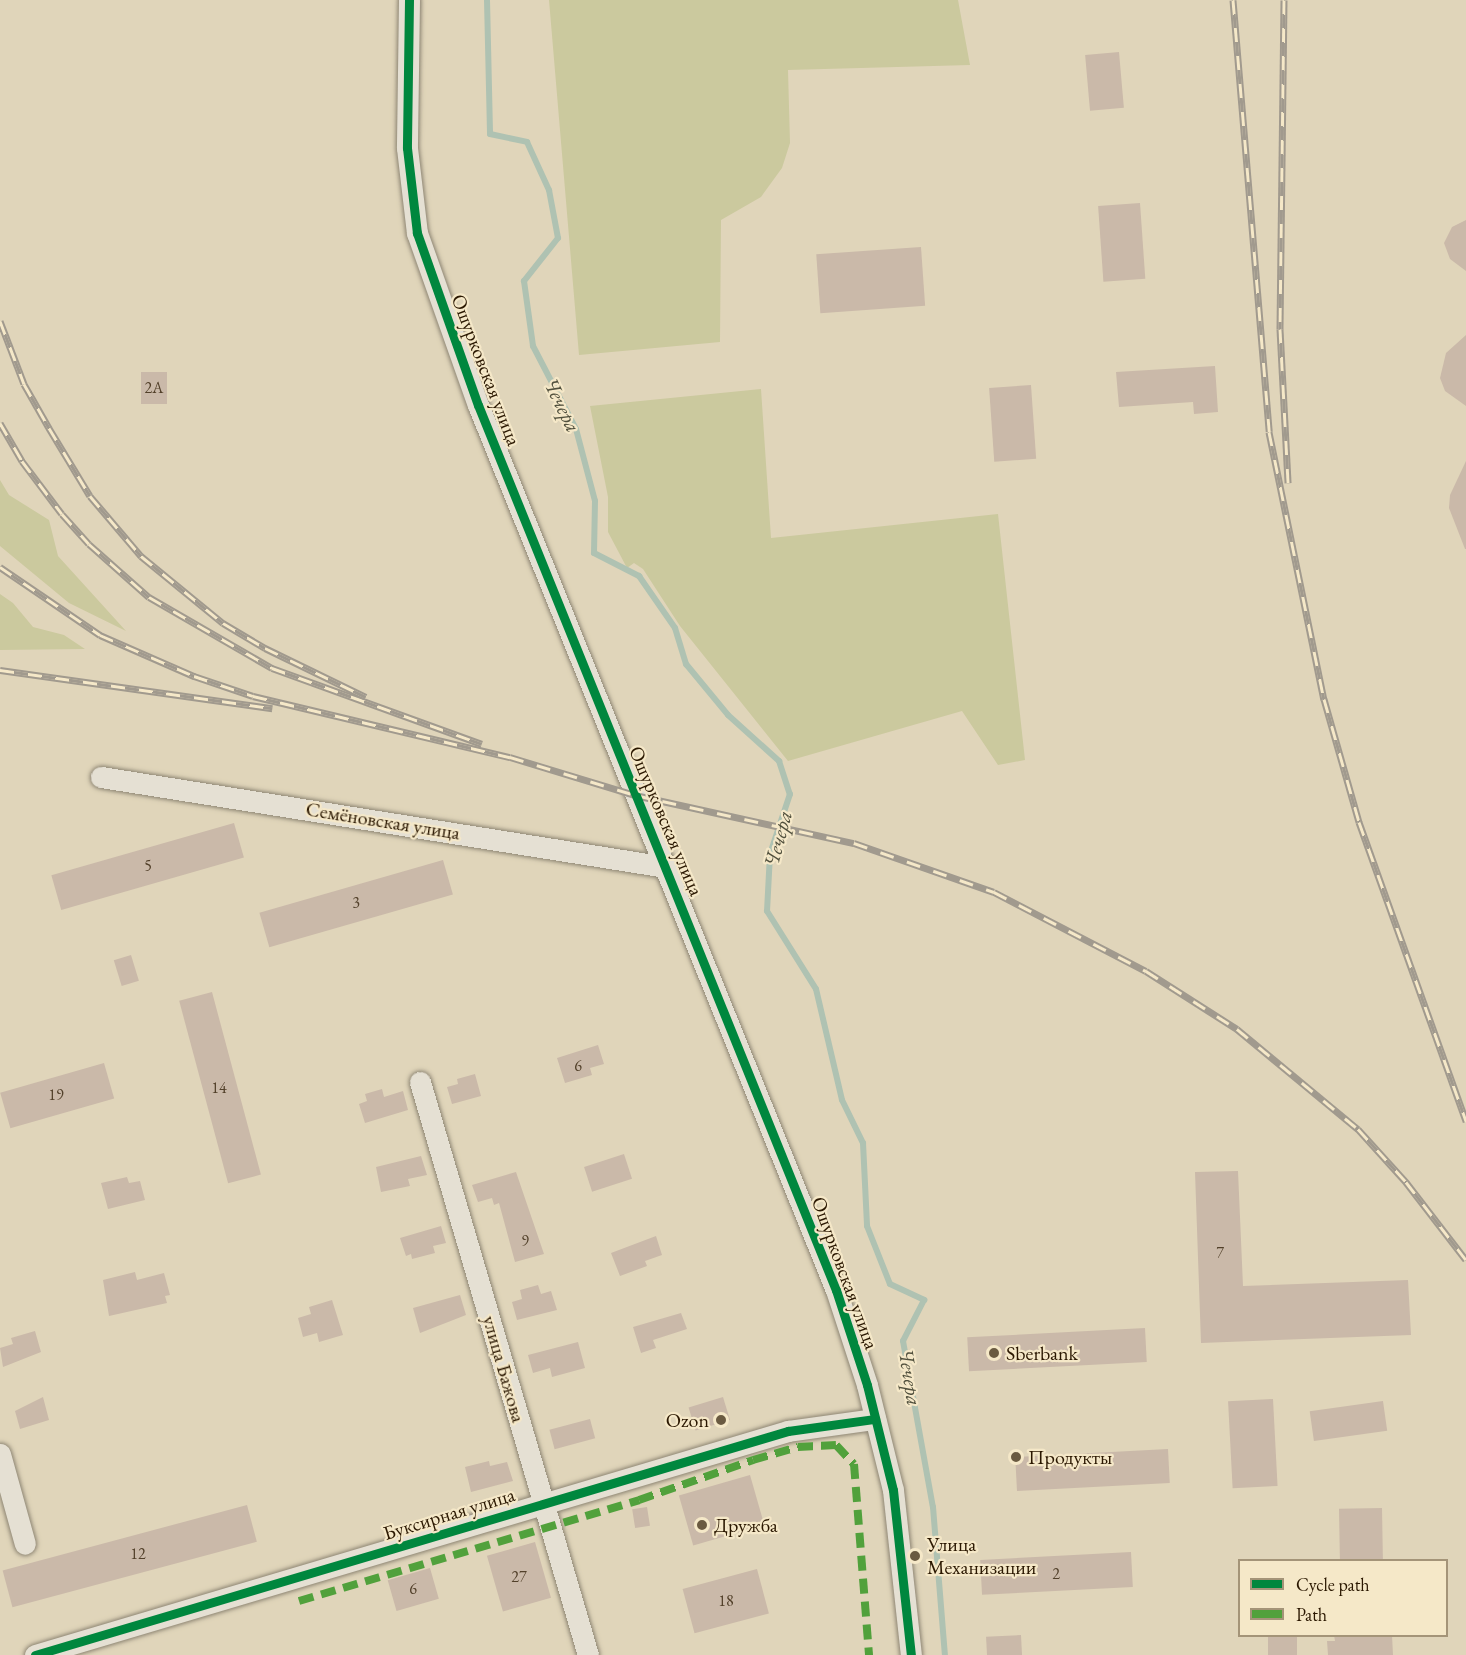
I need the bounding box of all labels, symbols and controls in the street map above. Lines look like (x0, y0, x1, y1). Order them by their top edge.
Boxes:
street label: Ошурковская улица (446, 291, 526, 449)
water label: Чечера (538, 374, 586, 436)
house number: 2А (145, 378, 163, 398)
street label: Ошурковская улица (624, 742, 708, 900)
street label: Семёновская улица (304, 797, 462, 845)
water label: Чечера (758, 808, 798, 870)
house number: 5 (144, 856, 152, 876)
house number: 3 (352, 893, 360, 913)
house number: 6 (574, 1056, 582, 1076)
house number: 14 (211, 1078, 227, 1098)
house number: 19 (48, 1085, 64, 1105)
street label: Ошурковская улица (806, 1193, 884, 1353)
house number: 9 (521, 1231, 529, 1251)
house number: 7 (1216, 1243, 1224, 1263)
street label: улица Бажова (477, 1313, 531, 1425)
place label: Sberbank (1006, 1341, 1078, 1365)
marker: Sberbank (987, 1346, 1001, 1360)
water label: Чечера (893, 1347, 927, 1407)
place label: Ozon (666, 1408, 709, 1432)
marker: Ozon (714, 1413, 728, 1427)
place label: Продукты (1028, 1445, 1112, 1469)
marker: Продукты (1009, 1450, 1023, 1464)
street label: Буксирная улица (380, 1483, 518, 1545)
place label: Дружба (714, 1513, 778, 1537)
marker: Дружба (695, 1518, 709, 1532)
place label: Улица Механизации (927, 1532, 1036, 1579)
house number: 12 (130, 1544, 146, 1564)
marker: Улица Механизации (908, 1549, 922, 1563)
legend (1238, 1559, 1448, 1637)
house number: 2 (1052, 1564, 1060, 1584)
house number: 27 (511, 1567, 527, 1587)
text: Cycle path (1296, 1573, 1370, 1596)
house number: 6 (409, 1579, 417, 1599)
house number: 18 (718, 1591, 734, 1611)
text: Path (1296, 1603, 1327, 1626)

